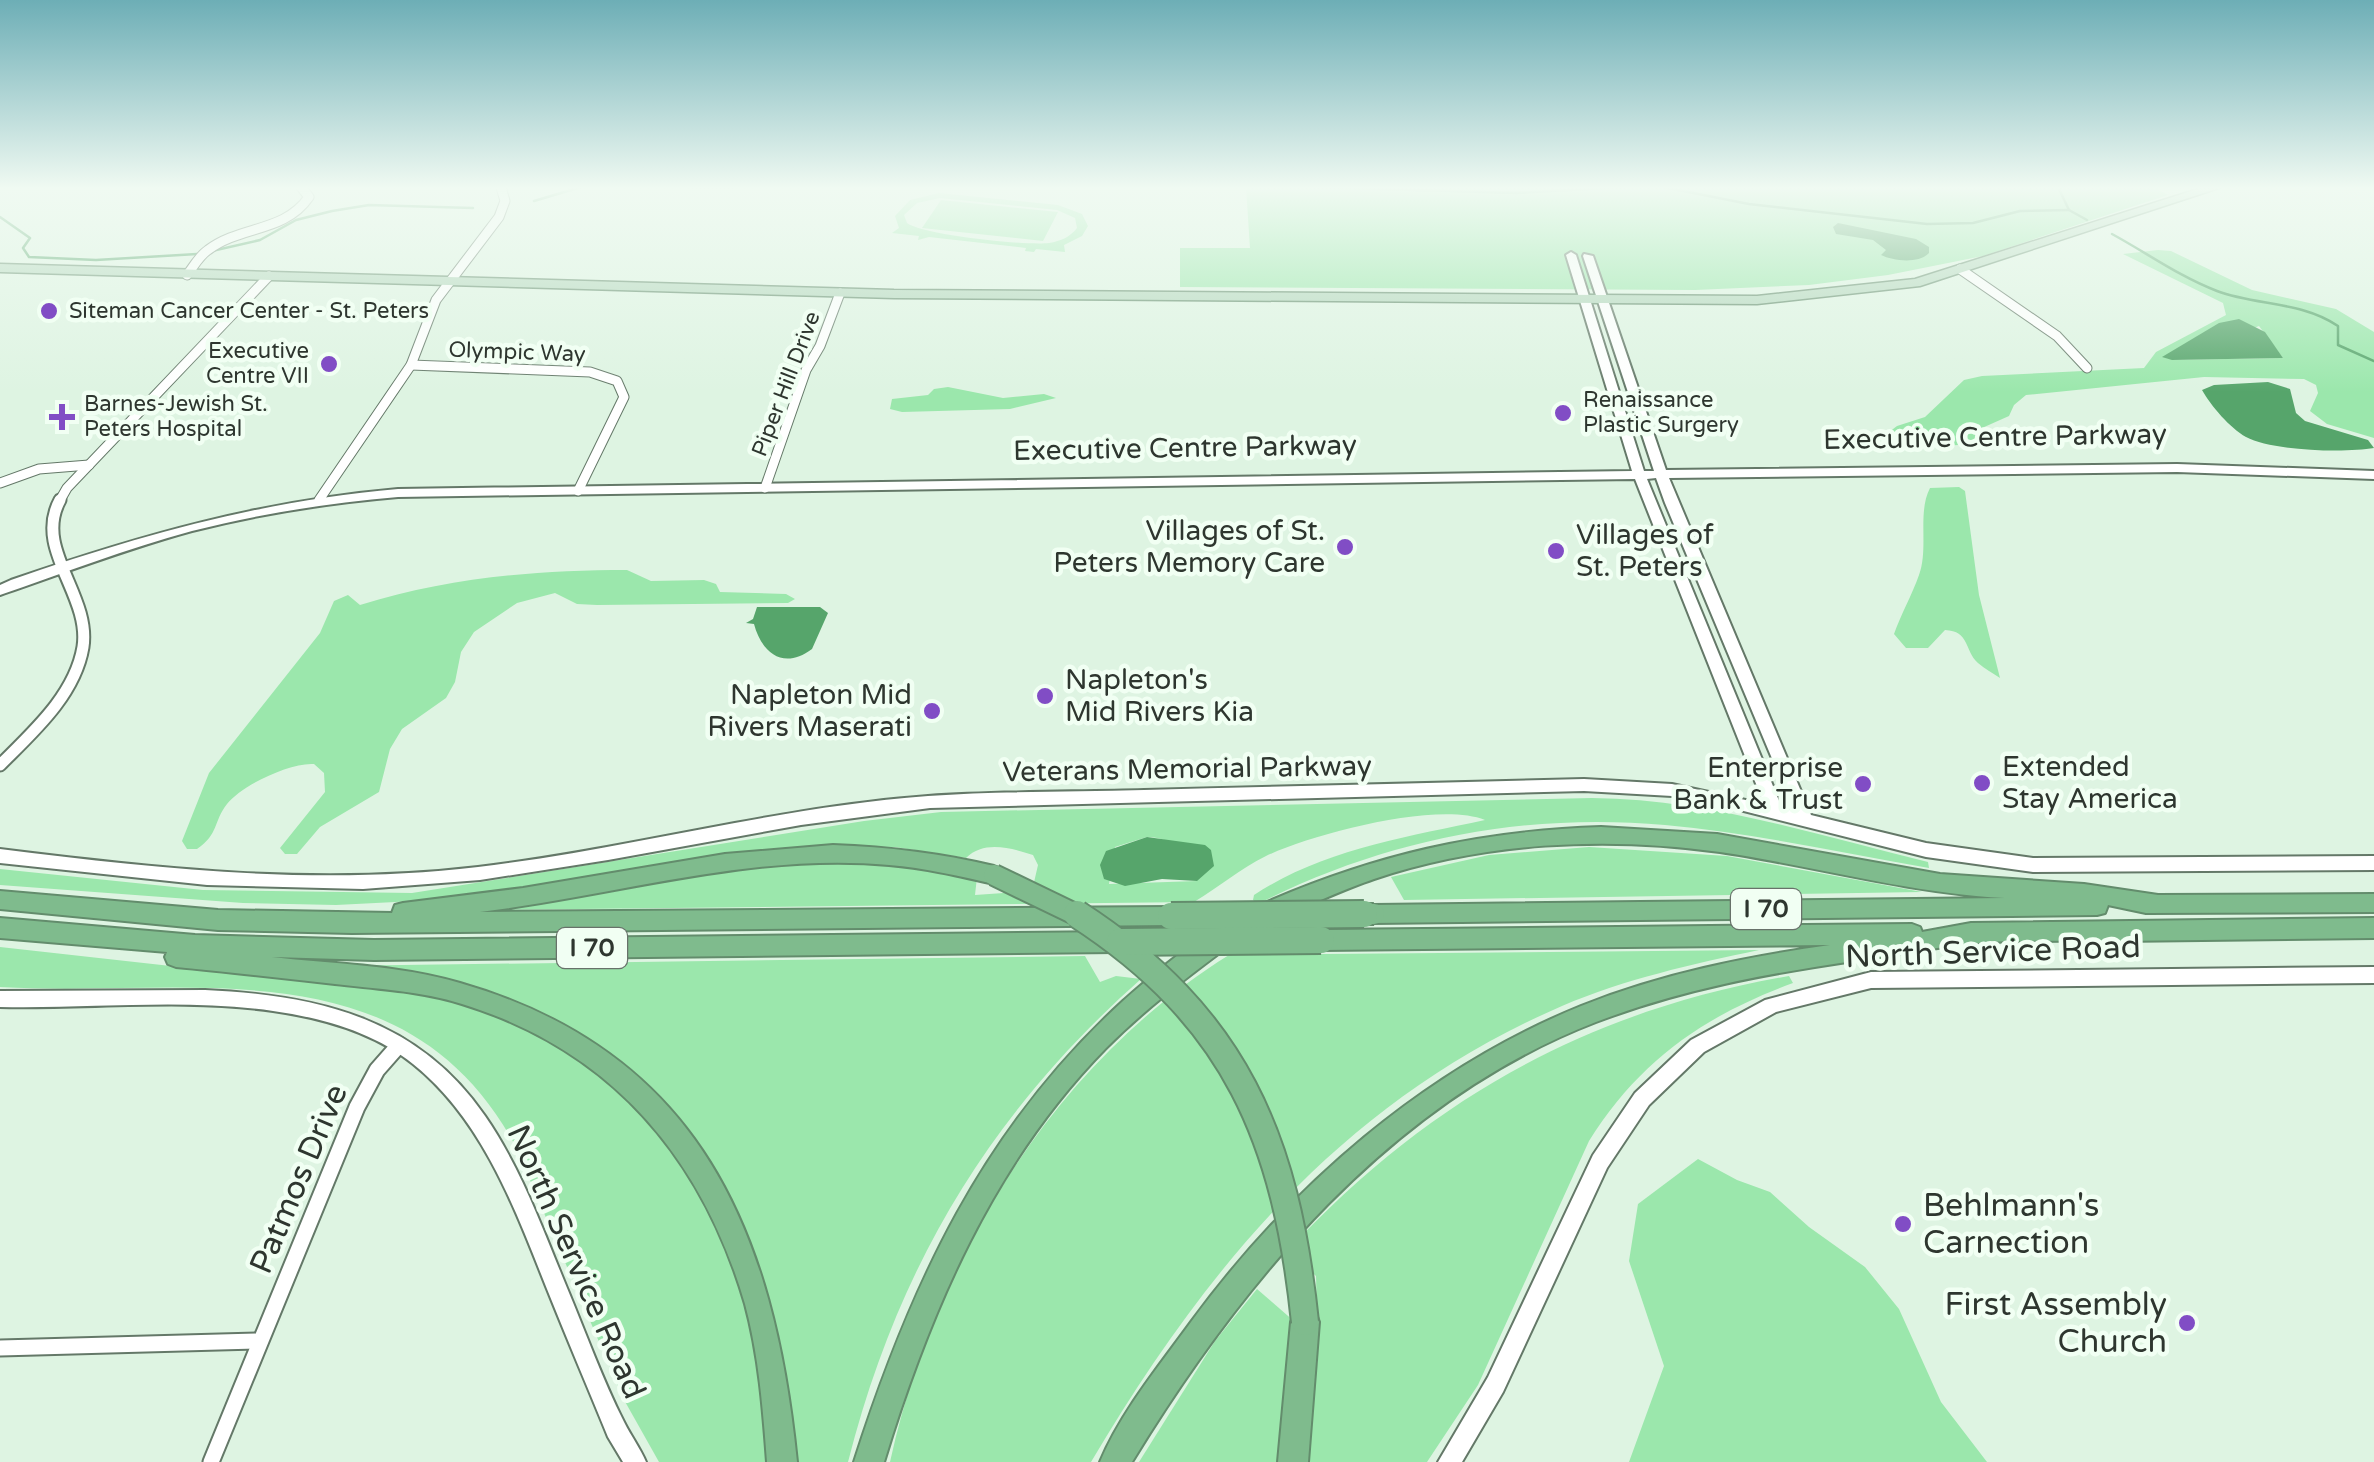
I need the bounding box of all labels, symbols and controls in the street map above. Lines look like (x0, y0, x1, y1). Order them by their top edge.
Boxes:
place label: Siteman Cancer Center - St. Peters (69, 298, 429, 324)
marker: Siteman Cancer Center - St. Peters (38, 300, 60, 322)
street label: Piper Hill Drive (746, 308, 826, 460)
street label: Olympic Way (448, 337, 586, 367)
place label: Executive Centre VII (206, 338, 309, 389)
marker: Executive Centre VII (318, 353, 340, 375)
place label: Renaissance Plastic Surgery (1583, 387, 1739, 438)
place label: Barnes-Jewish St. Peters Hospital (84, 391, 268, 442)
marker: Renaissance Plastic Surgery (1552, 402, 1574, 424)
marker: Barnes-Jewish St. Peters Hospital (49, 404, 75, 430)
street label: Executive Centre Parkway (1823, 417, 2167, 457)
street label: Executive Centre Parkway (1013, 428, 1357, 468)
place label: Villages of St. Peters Memory Care (1053, 514, 1325, 580)
place label: Villages of St. Peters (1576, 518, 1714, 584)
marker: Villages of St. Peters Memory Care (1334, 536, 1356, 558)
marker: Villages of St. Peters (1545, 540, 1567, 562)
place label: Napleton's Mid Rivers Kia (1065, 663, 1254, 729)
place label: Napleton Mid Rivers Maserati (707, 678, 912, 744)
marker: Napleton's Mid Rivers Kia (1034, 685, 1056, 707)
marker: Napleton Mid Rivers Maserati (921, 700, 943, 722)
street label: Veterans Memorial Parkway (1002, 749, 1372, 789)
place label: Extended Stay America (2002, 750, 2178, 816)
place label: Enterprise Bank & Trust (1673, 751, 1843, 817)
marker: Extended Stay America (1971, 772, 1993, 794)
marker: Enterprise Bank & Trust (1852, 773, 1874, 795)
road number: I 70 (1731, 889, 1801, 929)
road number: I 70 (557, 928, 627, 968)
street label: North Service Road (1845, 928, 2141, 976)
street label: Patmos Drive (242, 1079, 356, 1279)
street label: North Service Road (498, 1119, 654, 1405)
place label: Behlmann's Carnection (1923, 1187, 2099, 1262)
marker: Behlmann's Carnection (1892, 1213, 1914, 1235)
place label: First Assembly Church (1944, 1286, 2167, 1361)
marker: First Assembly Church (2176, 1312, 2198, 1334)

